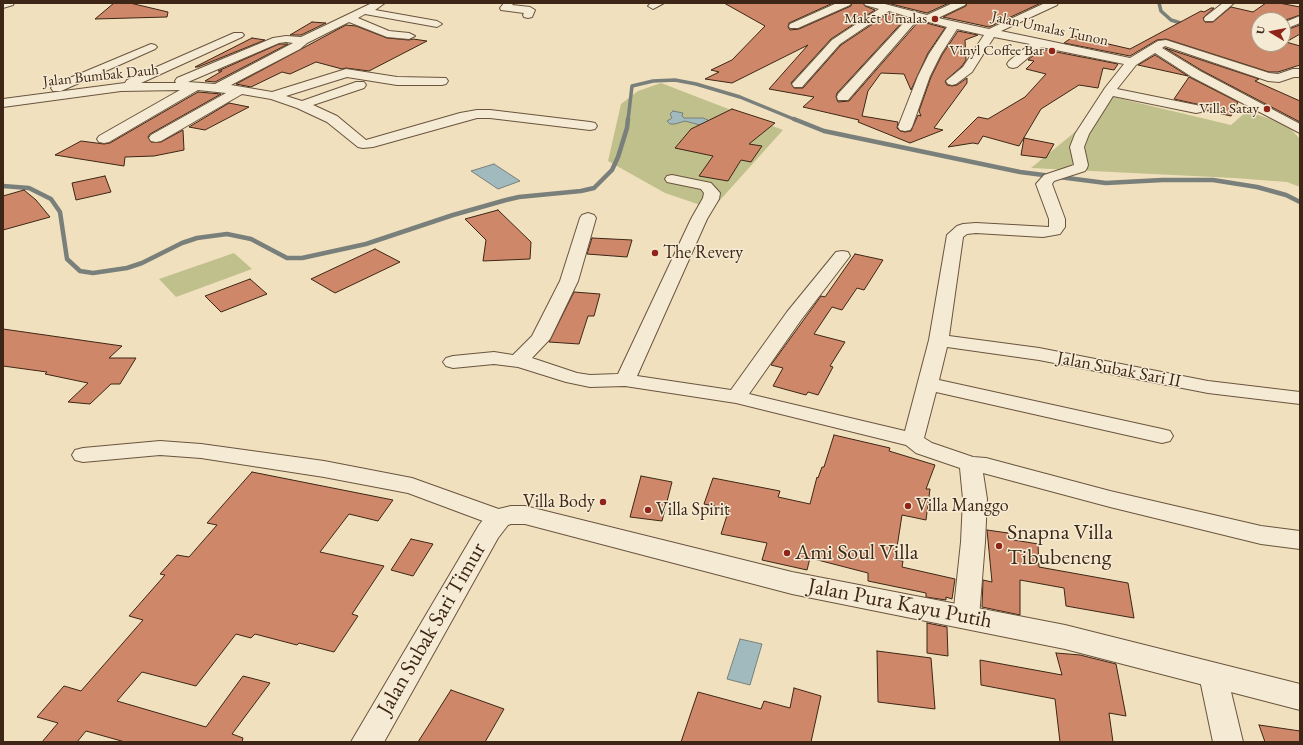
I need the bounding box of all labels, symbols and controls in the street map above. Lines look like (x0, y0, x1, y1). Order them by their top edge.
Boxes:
street label: Jalan Umalas Tunon (990, 8, 1110, 50)
place label: Makēt Umalas (844, 10, 927, 28)
north arrow (1251, 12, 1291, 52)
marker: Makēt Umalas (930, 14, 940, 24)
text: U (1253, 25, 1268, 35)
place label: Vinyl Coffee Bar (949, 42, 1044, 60)
marker: Vinyl Coffee Bar (1047, 46, 1057, 56)
street label: Jalan Bumbak Dauh (42, 61, 160, 91)
place label: Villa Satay (1199, 100, 1259, 118)
marker: Villa Satay (1262, 104, 1272, 114)
place label: The Revery (663, 242, 743, 264)
marker: The Revery (650, 248, 660, 258)
street label: Jalan Subak Sari II (1055, 347, 1183, 393)
place label: Villa Body (523, 491, 595, 513)
place label: Villa Manggo (916, 495, 1009, 517)
marker: Villa Body (598, 497, 608, 507)
place label: Villa Spirit (656, 499, 730, 521)
marker: Villa Manggo (903, 501, 913, 511)
marker: Villa Spirit (643, 505, 653, 515)
place label: Snapna Villa Tibubeneng (1007, 520, 1113, 572)
street label: Jalan Subak Sari Timur (372, 538, 492, 720)
place label: Ami Soul Villa (795, 540, 919, 566)
marker: Snapna Villa Tibubeneng (994, 541, 1004, 551)
marker: Ami Soul Villa (782, 548, 792, 558)
street label: Jalan Pura Kayu Putih (806, 573, 994, 635)

